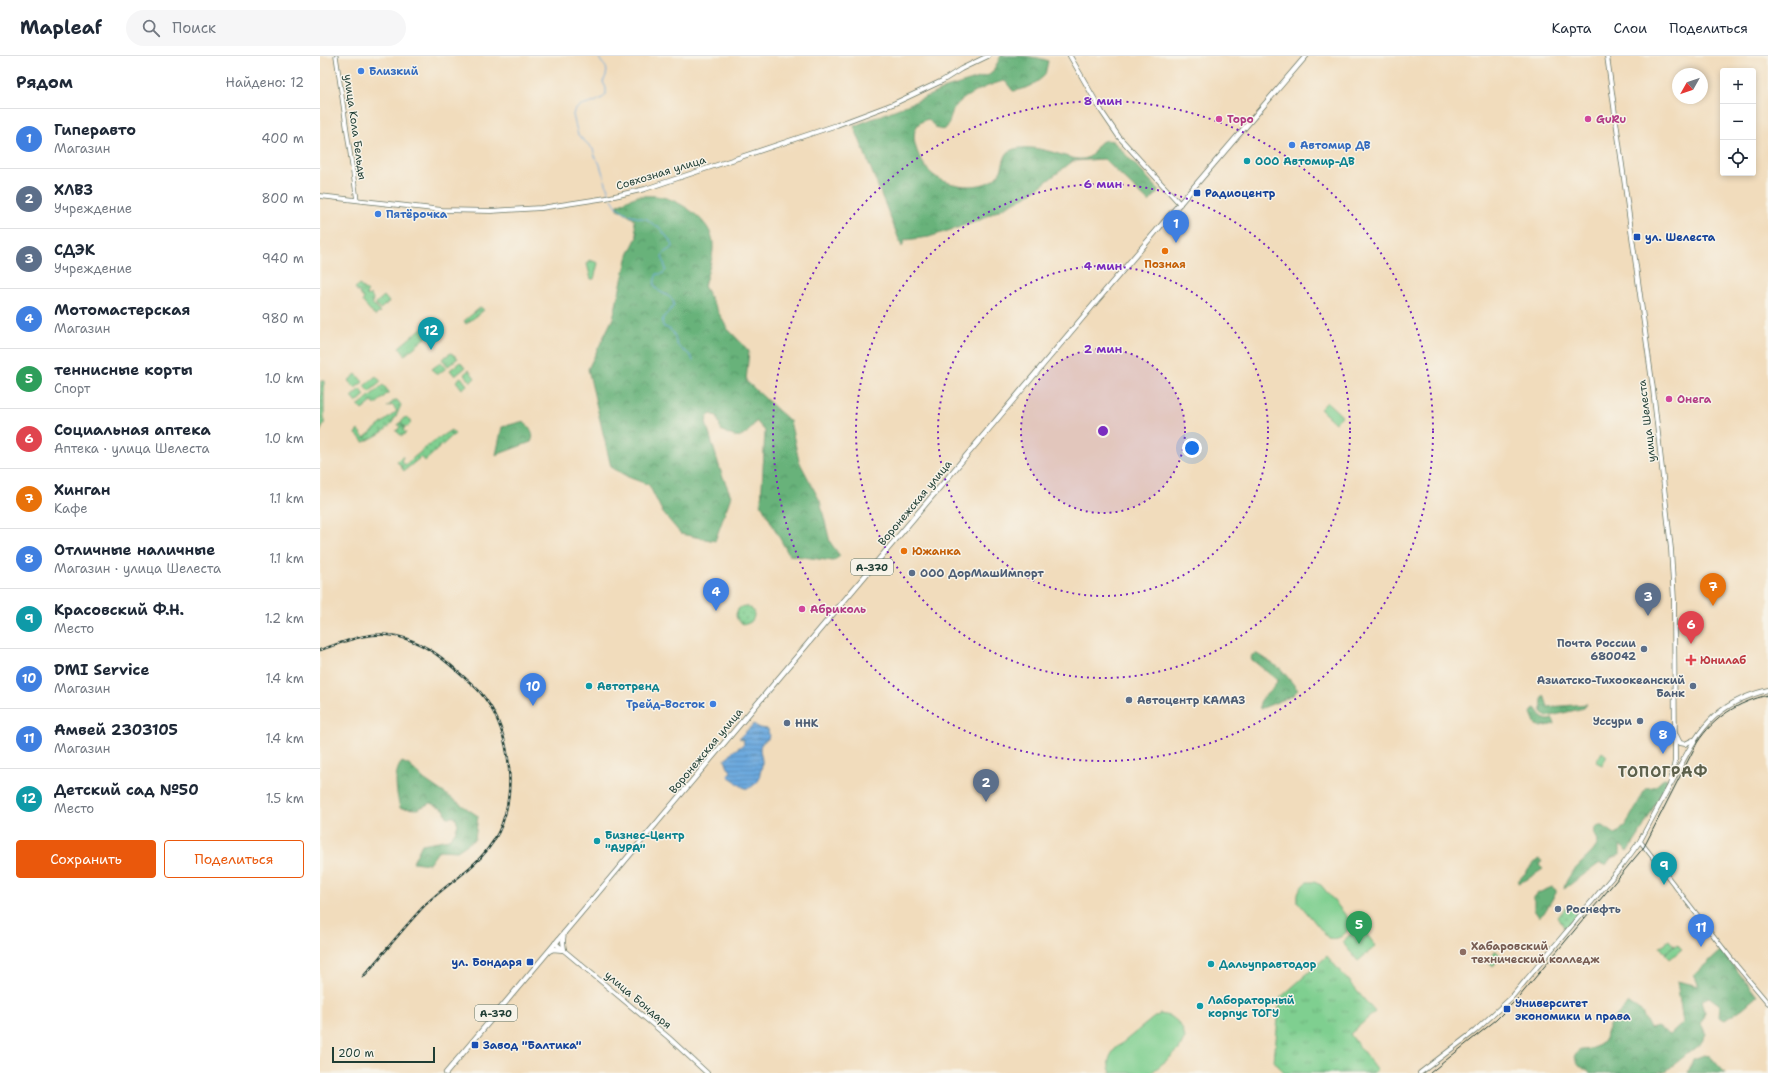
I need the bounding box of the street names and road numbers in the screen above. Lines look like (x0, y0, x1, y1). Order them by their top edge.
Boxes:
street label: улица Кола Бельды (340, 73, 370, 181)
street label: Совхозная улица (614, 152, 708, 194)
street label: улица Шелеста (1634, 379, 1660, 463)
street label: Воронежская улица (875, 457, 955, 549)
road number: А-370 (851, 559, 893, 575)
street label: Воронежская улица (666, 705, 746, 797)
street label: улица Бондаря (601, 968, 675, 1032)
road number: А-370 (475, 1005, 517, 1021)

